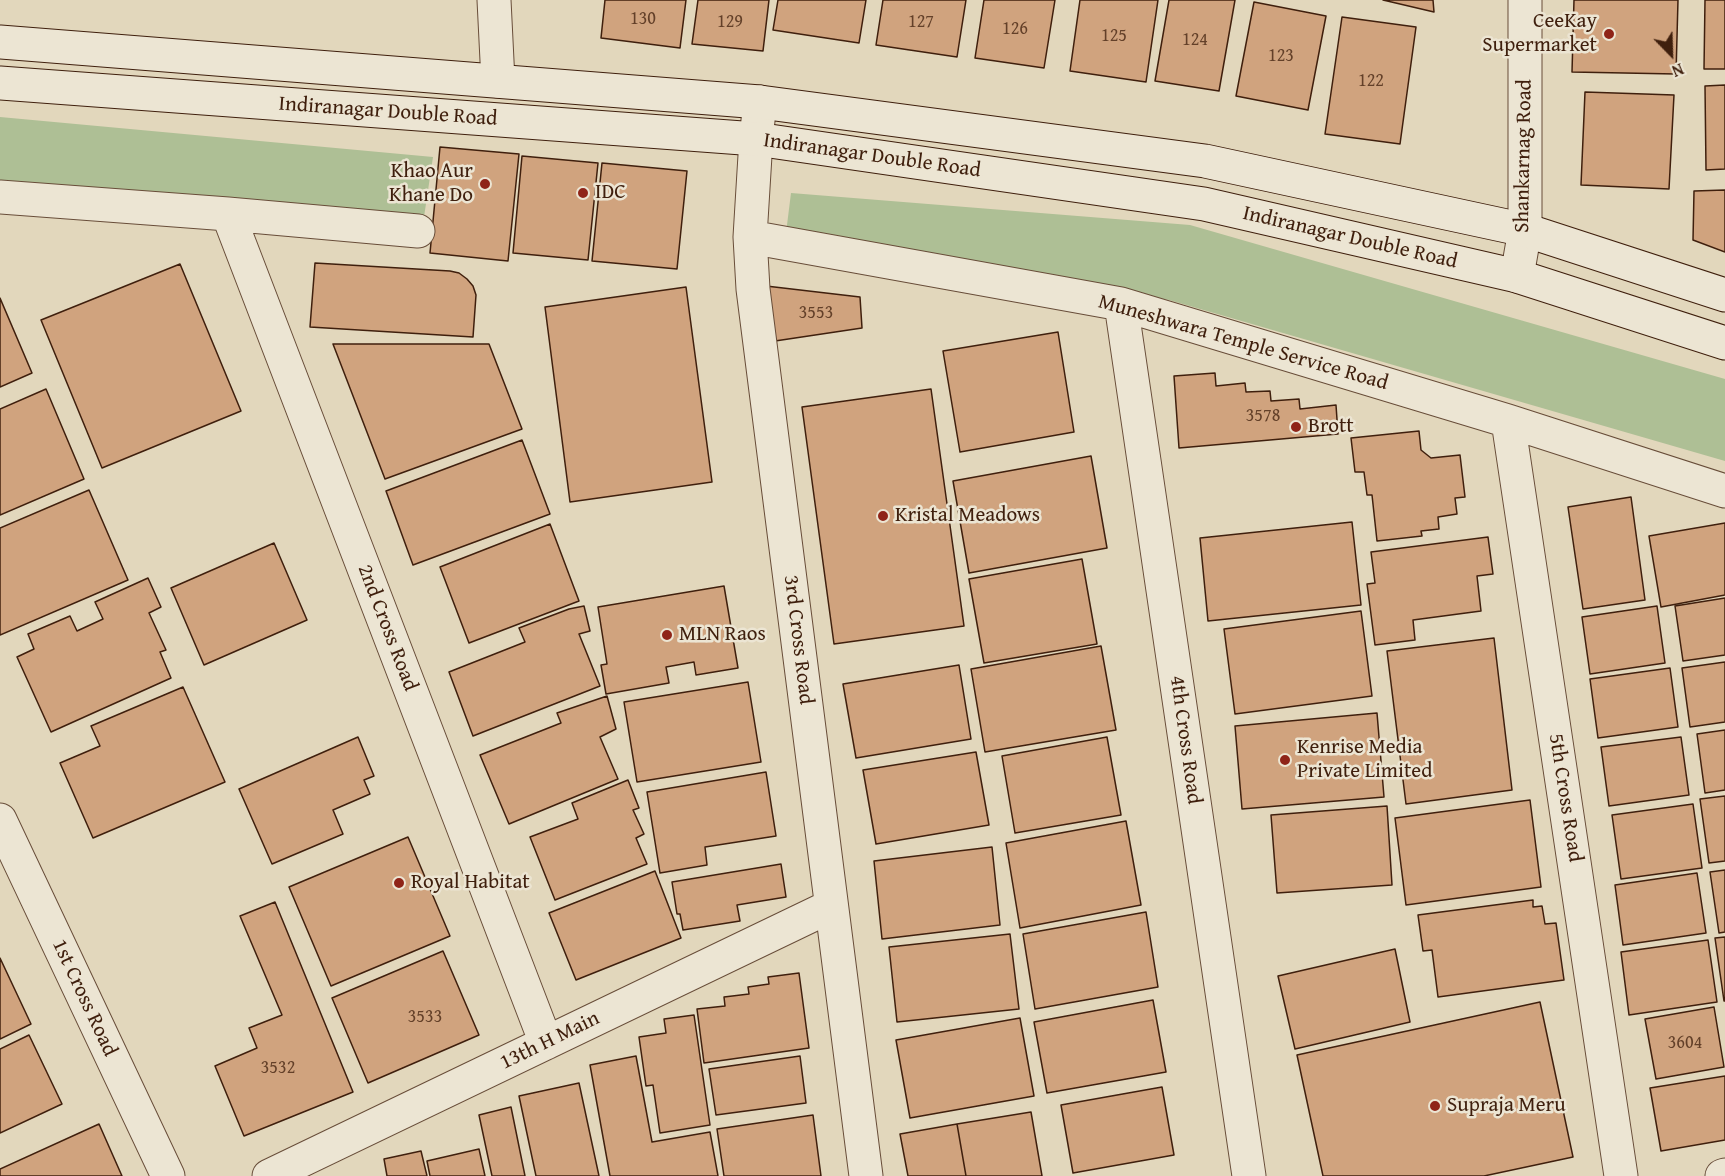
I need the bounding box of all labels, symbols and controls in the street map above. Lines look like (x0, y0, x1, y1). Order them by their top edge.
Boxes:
house number: 130 (630, 8, 656, 30)
place label: CeeKay Supermarket (1482, 9, 1597, 59)
house number: 129 (717, 11, 743, 33)
house number: 127 (908, 11, 934, 33)
house number: 126 (1002, 18, 1028, 40)
north arrow (1641, 24, 1701, 84)
house number: 125 (1101, 25, 1127, 47)
marker: CeeKay Supermarket (1602, 27, 1616, 41)
house number: 124 (1182, 29, 1208, 51)
house number: 123 (1268, 45, 1294, 67)
text: N (1668, 57, 1688, 84)
house number: 122 (1358, 70, 1384, 92)
street label: Shankarnag Road (1510, 79, 1538, 233)
street label: Indiranagar Double Road (278, 92, 498, 132)
street label: Indiranagar Double Road (762, 128, 982, 184)
place label: Khao Aur Khane Do (389, 159, 473, 209)
marker: Khao Aur Khane Do (478, 177, 492, 191)
place label: IDC (595, 180, 626, 206)
marker: IDC (576, 186, 590, 200)
street label: Indiranagar Double Road (1240, 201, 1460, 275)
street label: Muneshwara Temple Service Road (1095, 289, 1391, 397)
house number: 3553 (799, 302, 833, 324)
house number: 3578 (1246, 405, 1280, 427)
place label: Brott (1308, 414, 1354, 440)
marker: Brott (1289, 420, 1303, 434)
place label: Kristal Meadows (895, 503, 1040, 529)
marker: Kristal Meadows (876, 509, 890, 523)
street label: 2nd Cross Road (351, 561, 423, 695)
street label: 3rd Cross Road (778, 574, 818, 706)
place label: MLN Raos (679, 622, 766, 648)
marker: MLN Raos (660, 628, 674, 642)
street label: 4th Cross Road (1164, 674, 1206, 806)
street label: 5th Cross Road (1542, 732, 1588, 864)
place label: Kenrise Media Private Limited (1297, 735, 1432, 785)
marker: Kenrise Media Private Limited (1278, 753, 1292, 767)
place label: Royal Habitat (411, 870, 530, 896)
marker: Royal Habitat (392, 876, 406, 890)
street label: 1st Cross Road (46, 935, 122, 1061)
house number: 3533 (408, 1006, 442, 1028)
street label: 13th H Main (496, 1006, 604, 1076)
house number: 3604 (1668, 1032, 1702, 1054)
house number: 3532 (261, 1057, 295, 1079)
place label: Supraja Meru (1447, 1093, 1566, 1119)
marker: Supraja Meru (1428, 1099, 1442, 1113)

